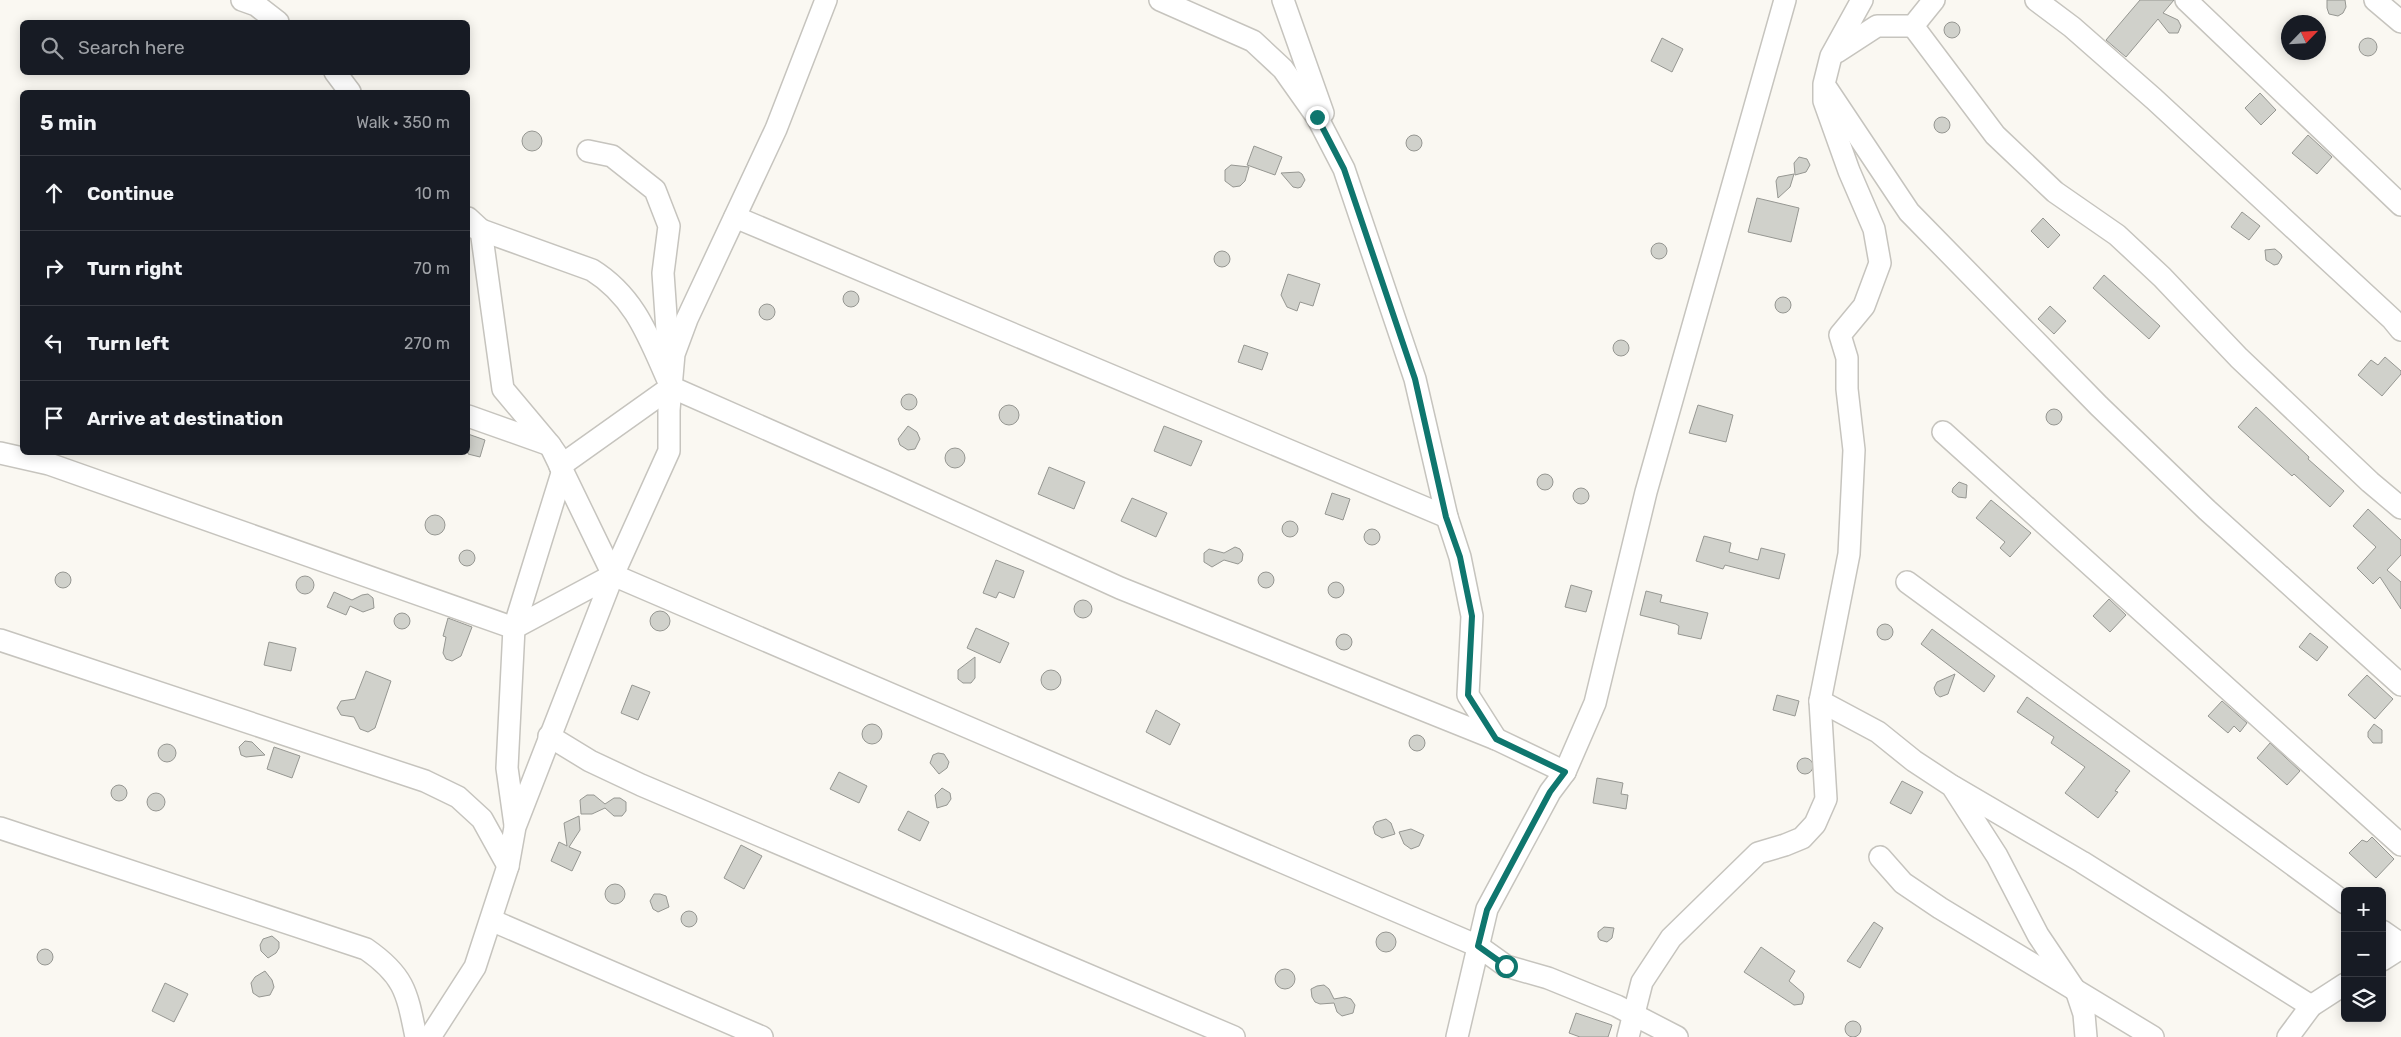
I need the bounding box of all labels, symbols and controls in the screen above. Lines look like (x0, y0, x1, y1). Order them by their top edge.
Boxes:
north arrow (2281, 15, 2326, 60)
search box (20, 20, 470, 75)
icon: search (38, 34, 66, 62)
text: Search here (78, 36, 185, 59)
route end (1306, 106, 1329, 129)
text: 5 min (40, 110, 97, 135)
text: Walk · 350 m (356, 113, 450, 132)
icon: ahead (40, 179, 68, 207)
text: Continue (87, 182, 174, 205)
text: 10 m (415, 184, 450, 203)
icon: right (40, 254, 68, 282)
text: Turn right (87, 257, 182, 280)
text: 70 m (413, 259, 450, 278)
icon: left (40, 329, 68, 357)
text: Turn left (87, 332, 169, 355)
text: 270 m (404, 334, 450, 353)
icon: arrive (40, 404, 68, 432)
text: Arrive at destination (87, 407, 283, 430)
map controls (2341, 887, 2386, 1022)
button: + (2341, 887, 2386, 932)
button: − (2341, 932, 2386, 977)
route start (1495, 955, 1518, 978)
button: layers (2341, 977, 2386, 1022)

